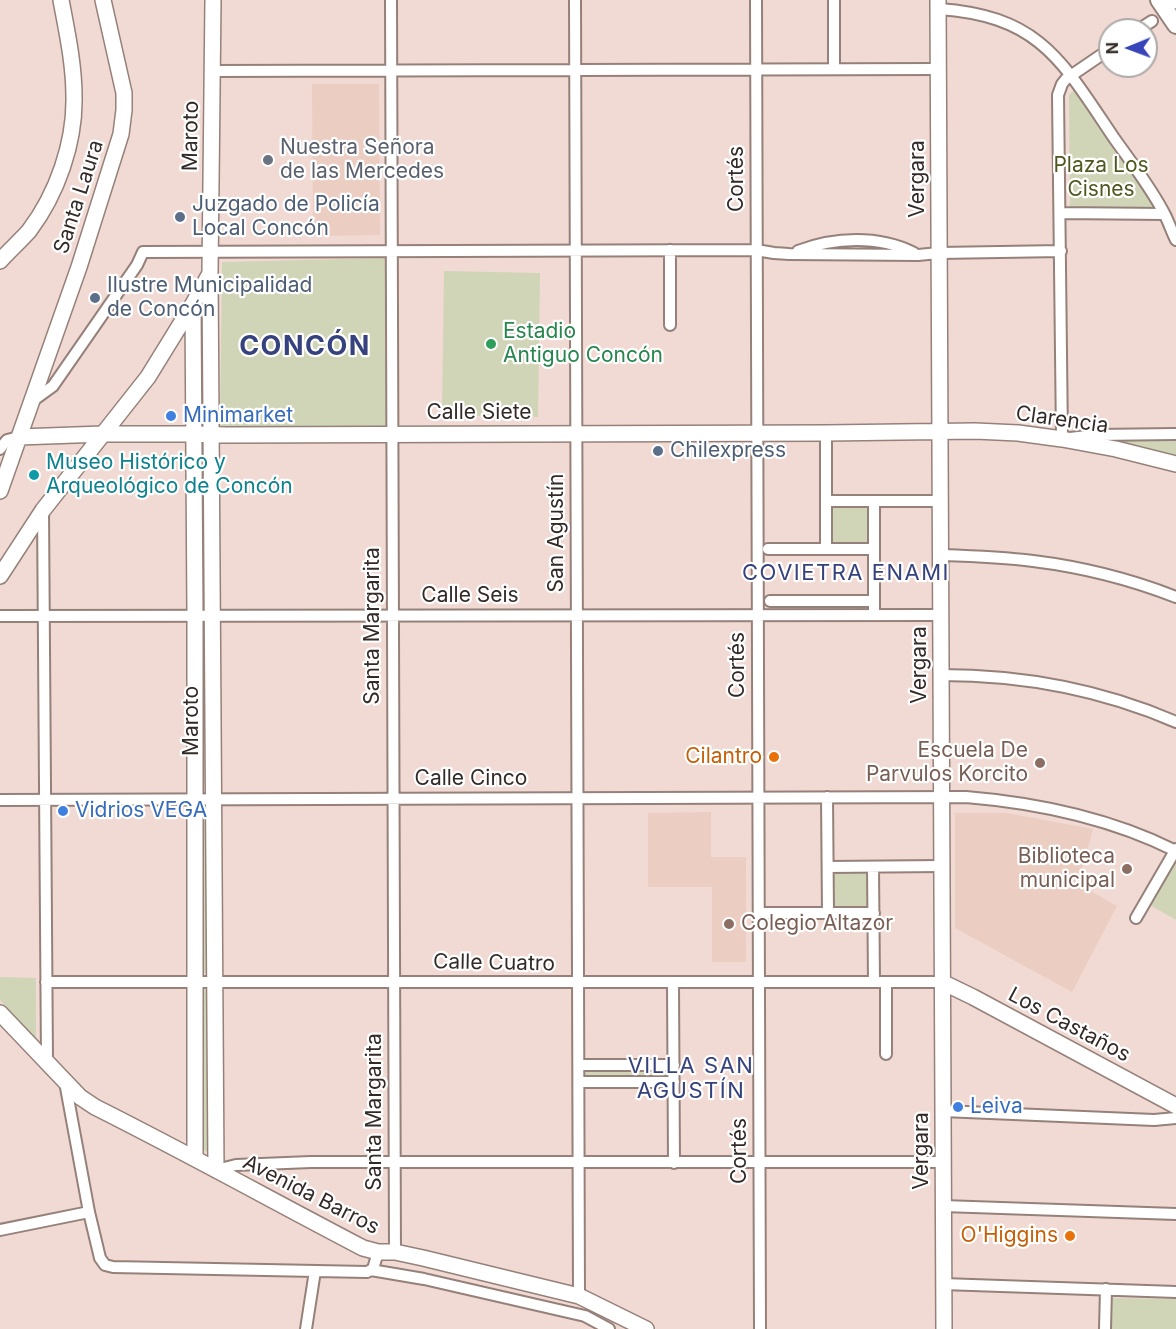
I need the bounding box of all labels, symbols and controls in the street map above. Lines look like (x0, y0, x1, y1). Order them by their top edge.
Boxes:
north arrow (1098, 18, 1158, 78)
text: N (1102, 42, 1122, 55)
street label: Maroto (178, 101, 204, 171)
place label: Nuestra Señora de las Mercedes (280, 135, 444, 185)
street label: Santa Laura (49, 137, 109, 257)
street label: Vergara (905, 140, 931, 218)
street label: Cortés (724, 146, 750, 212)
marker: Nuestra Señora de las Mercedes (261, 153, 275, 167)
park label: Plaza Los Cisnes (1053, 153, 1149, 203)
place label: Juzgado de Policía Local Concón (192, 192, 380, 242)
marker: Juzgado de Policía Local Concón (173, 210, 187, 224)
place label: Ilustre Municipalidad de Concón (107, 273, 312, 323)
marker: Ilustre Municipalidad de Concón (88, 291, 102, 305)
place label: Estadio Antiguo Concón (503, 319, 663, 369)
district label: CONCÓN (239, 331, 371, 363)
marker: Estadio Antiguo Concón (484, 337, 498, 351)
street label: Calle Siete (426, 400, 532, 426)
street label: Clarencia (1014, 401, 1110, 439)
place label: Minimarket (183, 403, 293, 429)
marker: Minimarket (164, 409, 178, 423)
place label: Chilexpress (670, 438, 786, 464)
marker: Chilexpress (651, 444, 665, 458)
place label: Museo Histórico y Arqueológico de Concón (46, 450, 293, 500)
marker: Museo Histórico y Arqueológico de Concón (27, 468, 41, 482)
street label: San Agustín (544, 474, 570, 592)
street label: Santa Margarita (360, 547, 386, 705)
district label: COVIETRA ENAMI (742, 560, 950, 586)
street label: Calle Seis (421, 583, 519, 609)
street label: Vergara (907, 626, 933, 704)
street label: Cortés (725, 632, 751, 698)
street label: Maroto (179, 686, 205, 756)
place label: Escuela De Parvulos Korcito (866, 738, 1028, 788)
place label: Cilantro (685, 744, 762, 770)
marker: Cilantro (767, 750, 781, 764)
marker: Escuela De Parvulos Korcito (1033, 756, 1047, 770)
street label: Calle Cinco (415, 766, 527, 792)
place label: Vidrios VEGA (75, 798, 207, 824)
marker: Vidrios VEGA (56, 804, 70, 818)
place label: Biblioteca municipal (1018, 844, 1115, 894)
marker: Biblioteca municipal (1120, 862, 1134, 876)
place label: Colegio Altazor (741, 911, 893, 937)
marker: Colegio Altazor (722, 917, 736, 931)
street label: Calle Cuatro (433, 949, 555, 977)
street label: Los Castaños (1004, 982, 1134, 1068)
street label: Santa Margarita (362, 1033, 388, 1191)
district label: VILLA SAN AGUSTÍN (628, 1053, 754, 1104)
place label: Leiva (970, 1094, 1023, 1120)
marker: Leiva (951, 1100, 965, 1114)
street label: Vergara (909, 1112, 935, 1190)
street label: Cortés (727, 1118, 753, 1184)
street label: Avenida Barros (239, 1150, 383, 1240)
place label: O'Higgins (961, 1223, 1058, 1249)
marker: O'Higgins (1063, 1229, 1077, 1243)

